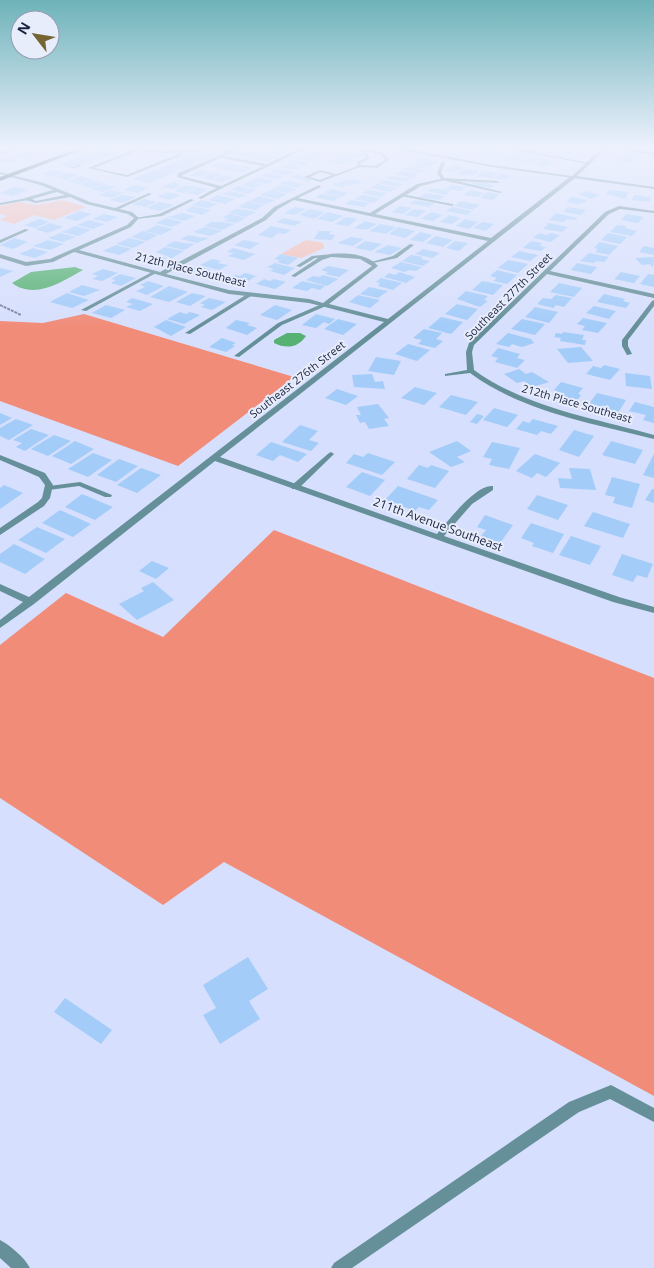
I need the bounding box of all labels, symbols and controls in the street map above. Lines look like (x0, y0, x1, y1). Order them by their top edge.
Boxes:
north arrow (10, 10, 60, 60)
text: N (12, 18, 35, 38)
street label: 212th Place Southeast (134, 248, 248, 290)
street label: Southeast 277th Street (461, 249, 555, 343)
street label: Southeast 276th Street (246, 337, 348, 421)
street label: 212th Place Southeast (520, 380, 634, 426)
street label: 211th Avenue Southeast (371, 493, 505, 555)

